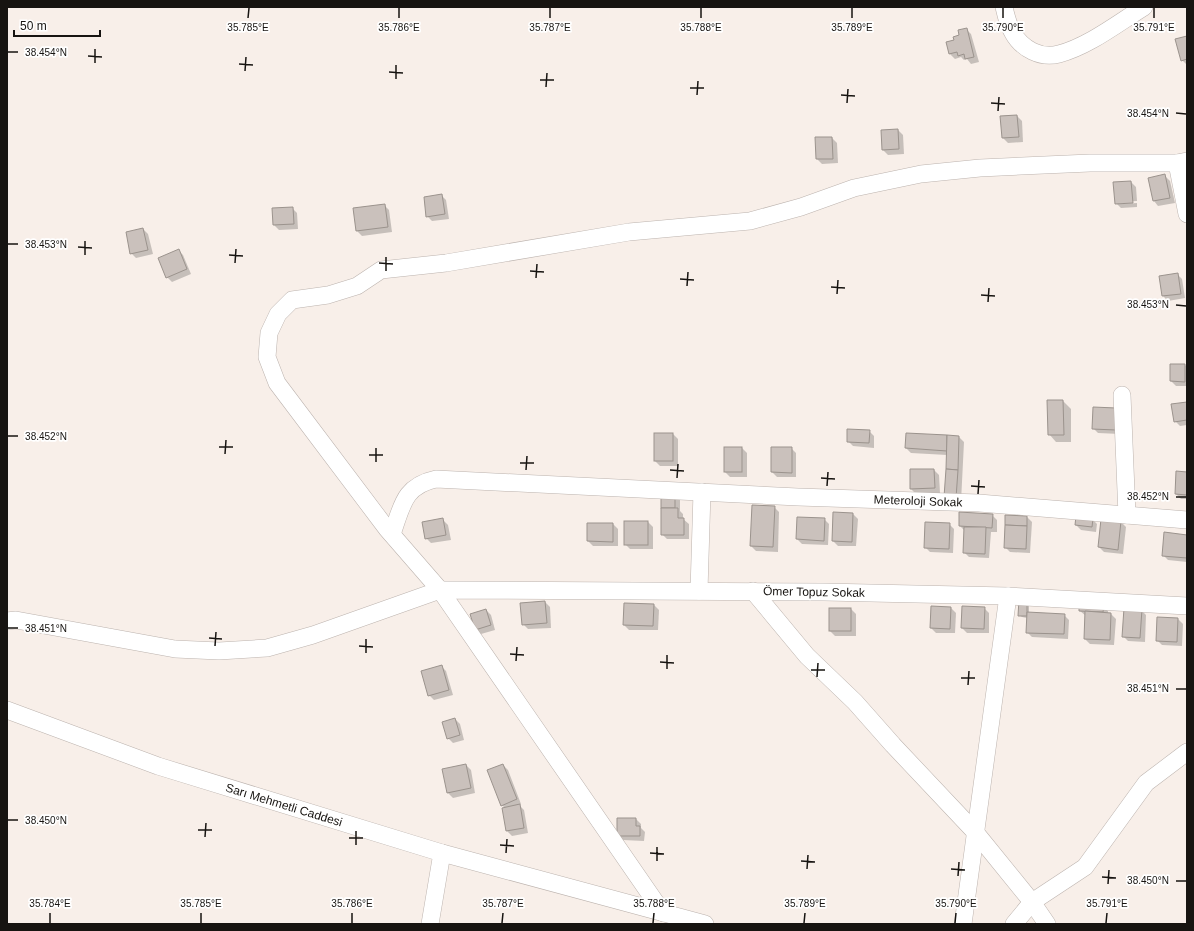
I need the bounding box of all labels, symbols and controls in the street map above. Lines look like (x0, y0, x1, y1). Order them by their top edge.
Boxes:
scale bar (14, 12, 100, 38)
text: 50 m (20, 19, 47, 33)
text: 35.785°E (227, 22, 269, 33)
text: 35.786°E (378, 22, 420, 33)
text: 35.787°E (529, 22, 571, 33)
text: 35.788°E (680, 22, 722, 33)
text: 35.789°E (831, 22, 873, 33)
text: 35.790°E (982, 22, 1024, 33)
text: 35.791°E (1133, 22, 1175, 33)
text: 38.454°N (25, 47, 67, 58)
text: 38.454°N (1127, 108, 1169, 119)
text: 38.453°N (25, 239, 67, 250)
text: 38.453°N (1127, 299, 1169, 310)
text: 38.452°N (25, 431, 67, 442)
text: 38.452°N (1127, 491, 1169, 502)
street label: Meteroloji Sokak (873, 492, 964, 510)
street label: Ömer Topuz Sokak (763, 584, 866, 600)
text: 38.451°N (25, 623, 67, 634)
text: 38.451°N (1127, 683, 1169, 694)
street label: Sarı Mehmetli Caddesi (224, 781, 344, 829)
text: 38.450°N (25, 815, 67, 826)
text: 38.450°N (1127, 875, 1169, 886)
text: 35.784°E (29, 898, 71, 909)
text: 35.785°E (180, 898, 222, 909)
text: 35.786°E (331, 898, 373, 909)
text: 35.787°E (482, 898, 524, 909)
text: 35.788°E (633, 898, 675, 909)
text: 35.789°E (784, 898, 826, 909)
text: 35.790°E (935, 898, 977, 909)
text: 35.791°E (1086, 898, 1128, 909)

